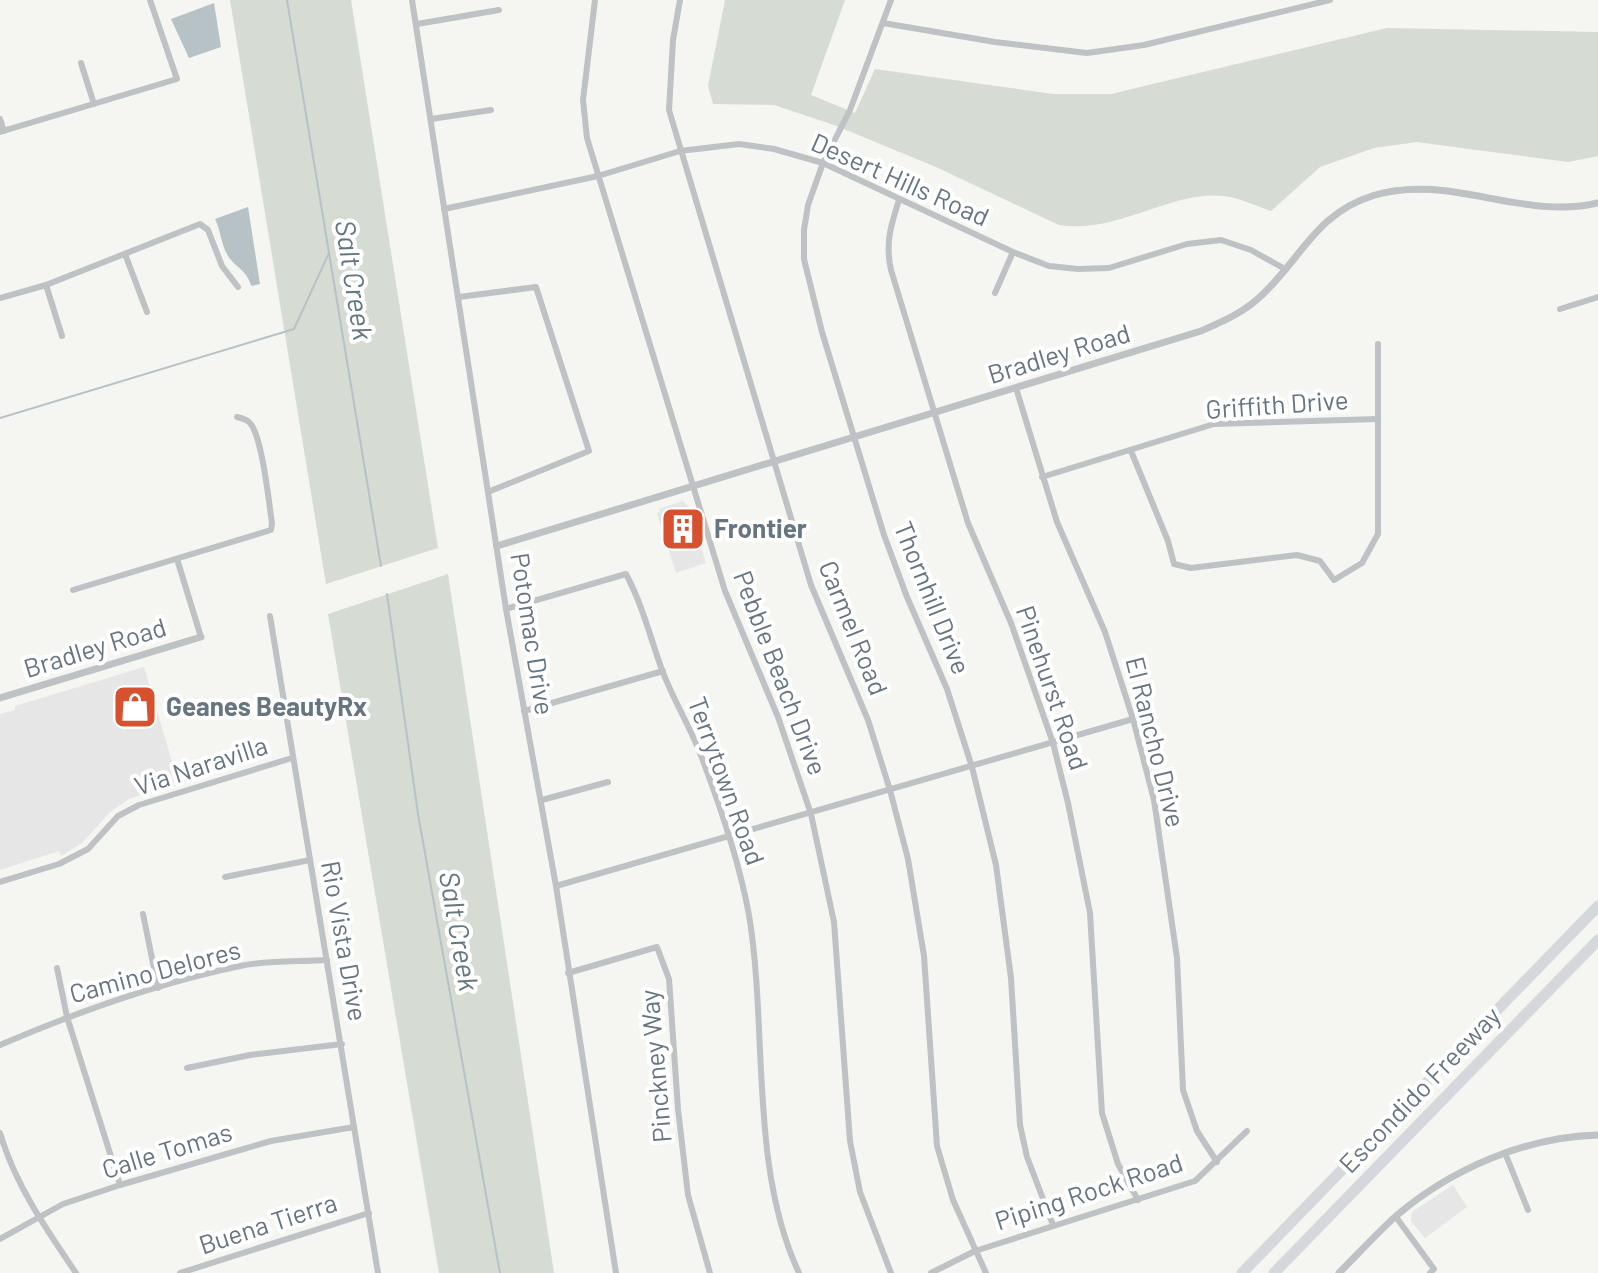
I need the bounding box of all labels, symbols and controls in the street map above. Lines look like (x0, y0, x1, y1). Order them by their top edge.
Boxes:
street label: Desert Hills Road (807, 126, 994, 232)
water label: Salt Creek (329, 217, 381, 343)
street label: Bradley Road (984, 316, 1134, 389)
street label: Griffith Drive (1204, 383, 1349, 424)
building icon: Frontier (659, 505, 707, 553)
place label: Frontier (714, 512, 807, 543)
street label: Thornhill Drive (889, 517, 978, 678)
street label: Potomac Drive (505, 551, 562, 717)
street label: Carmel Road (813, 556, 895, 699)
street label: Pebble Beach Drive (728, 566, 835, 779)
street label: Pinehurst Road (1011, 601, 1096, 774)
street label: Bradley Road (20, 610, 170, 683)
street label: El Rancho Drive (1120, 653, 1193, 830)
shop icon: Geanes BeautyRx (111, 683, 159, 731)
place label: Geanes BeautyRx (166, 690, 367, 721)
street label: Terrytown Road (683, 692, 772, 869)
street label: Via Naravilla (130, 729, 271, 801)
street label: Rio Vista Drive (316, 858, 375, 1023)
water label: Salt Creek (433, 868, 487, 994)
street label: Camino Delores (66, 933, 244, 1008)
street label: Pinckney Way (632, 988, 677, 1144)
street label: Escondido Freeway (1332, 999, 1506, 1178)
street label: Calle Tomas (98, 1115, 235, 1184)
street label: Piping Rock Road (991, 1146, 1186, 1236)
street label: Buena Tierra (195, 1186, 340, 1259)

